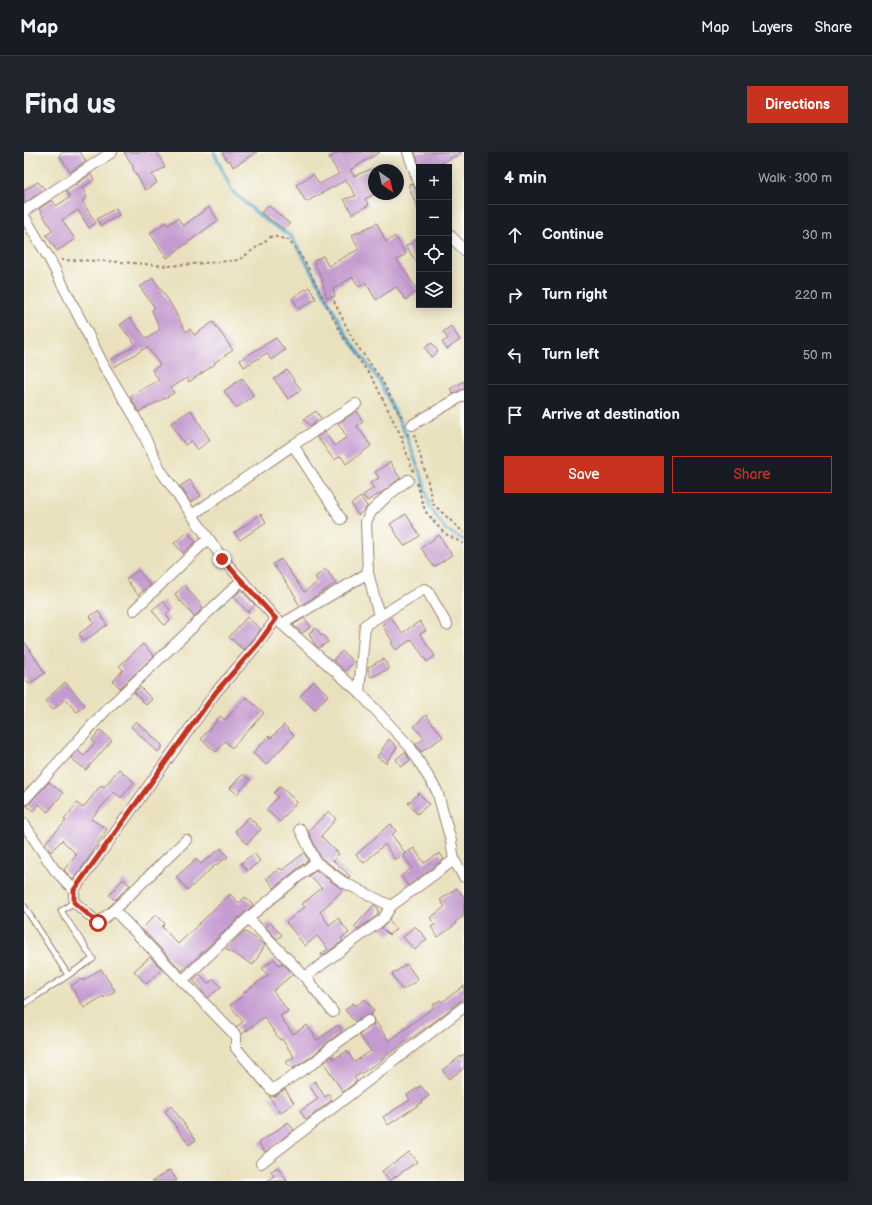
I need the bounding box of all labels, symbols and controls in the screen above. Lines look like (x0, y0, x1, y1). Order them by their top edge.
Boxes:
text: Map (20, 16, 58, 39)
text: Map (701, 19, 729, 36)
text: Layers (751, 19, 793, 36)
text: Share (815, 19, 852, 36)
button: Directions (747, 86, 848, 123)
text: Find us (24, 88, 116, 121)
north arrow (368, 164, 404, 200)
map controls (416, 164, 452, 308)
button: + (416, 164, 452, 200)
text: 4 min (504, 168, 547, 188)
text: Walk · 300 m (758, 170, 832, 186)
button: − (416, 200, 452, 236)
icon: ahead (504, 224, 526, 246)
text: Continue (542, 225, 604, 244)
text: 30 m (802, 227, 832, 243)
button: locate (416, 236, 452, 272)
button: layers (416, 272, 452, 308)
icon: right (504, 284, 526, 306)
text: Turn right (542, 285, 607, 304)
text: 220 m (795, 287, 832, 303)
icon: left (504, 344, 526, 366)
text: Turn left (542, 345, 599, 364)
text: 50 m (803, 347, 832, 363)
icon: arrive (504, 404, 526, 426)
text: Arrive at destination (542, 405, 680, 424)
button: Save (504, 456, 664, 493)
button: Share (672, 456, 832, 493)
route end (213, 550, 231, 568)
route start (89, 914, 107, 932)

